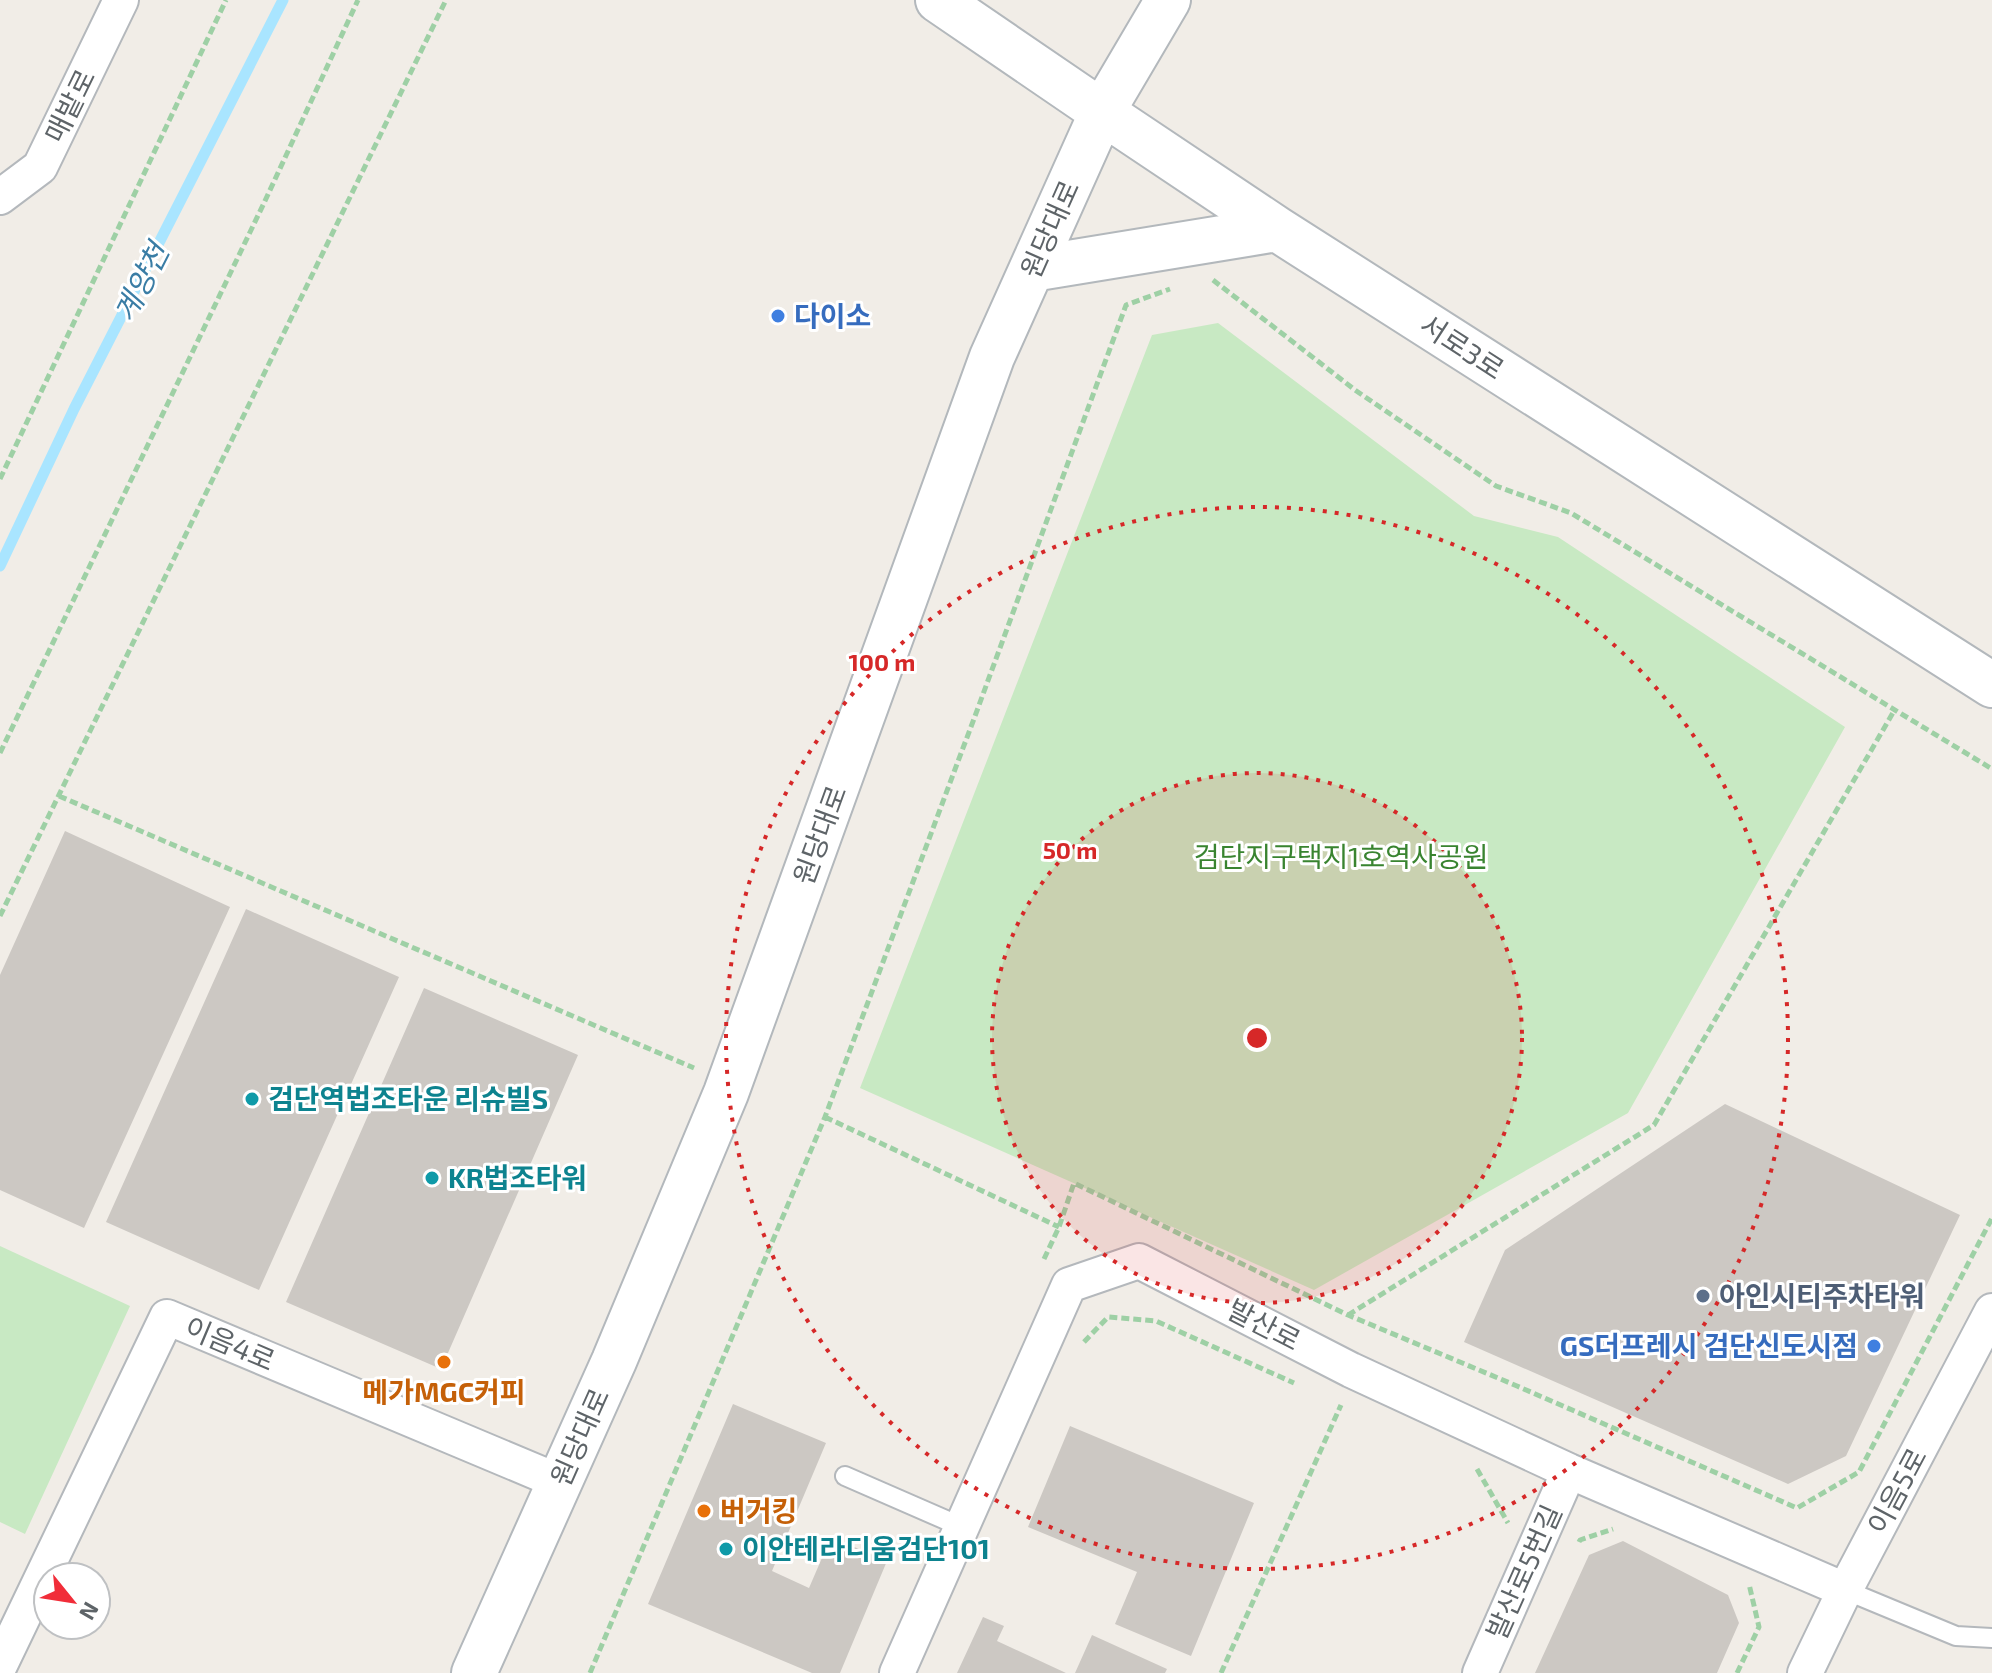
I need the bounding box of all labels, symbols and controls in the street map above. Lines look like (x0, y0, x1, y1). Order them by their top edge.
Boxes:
street label: 매밭로 (37, 63, 101, 148)
street label: 원당대로 (1013, 175, 1086, 283)
water label: 계양천 (105, 234, 177, 327)
place label: 다이소 (794, 298, 871, 332)
marker: 다이소 (769, 307, 787, 325)
street label: 서로3로 (1414, 307, 1511, 386)
text: 100 m (849, 647, 915, 676)
street label: 원당대로 (785, 780, 853, 889)
text: 50 m (1043, 835, 1097, 864)
park label: 검단지구택지1호역사공원 (1194, 839, 1488, 873)
centre of rings (1243, 1024, 1271, 1052)
place label: 검단역법조타운 리슈빌S (268, 1081, 548, 1115)
marker: 검단역법조타운 리슈빌S (243, 1090, 261, 1108)
place label: KR법조타워 (448, 1160, 587, 1194)
marker: KR법조타워 (423, 1169, 441, 1187)
place label: 아인시티주차타워 (1719, 1278, 1925, 1312)
marker: 아인시티주차타워 (1694, 1287, 1712, 1305)
street label: 발산로 (1222, 1291, 1307, 1357)
street label: 이음4로 (180, 1309, 281, 1377)
place label: GS더프레시 검단신도시점 (1560, 1328, 1858, 1362)
marker: GS더프레시 검단신도시점 (1865, 1337, 1883, 1355)
marker: 메가MGC커피 (435, 1353, 453, 1371)
place label: 메가MGC커피 (362, 1374, 526, 1408)
street label: 원당대로 (543, 1383, 616, 1491)
street label: 이음5로 (1859, 1442, 1933, 1539)
place label: 버거킹 (720, 1493, 797, 1527)
street label: 발산로5번길 (1478, 1499, 1568, 1644)
marker: 버거킹 (695, 1502, 713, 1520)
place label: 이안테라디움검단101 (742, 1531, 990, 1565)
marker: 이안테라디움검단101 (717, 1540, 735, 1558)
north arrow (32, 1561, 112, 1641)
text: N (75, 1598, 105, 1625)

